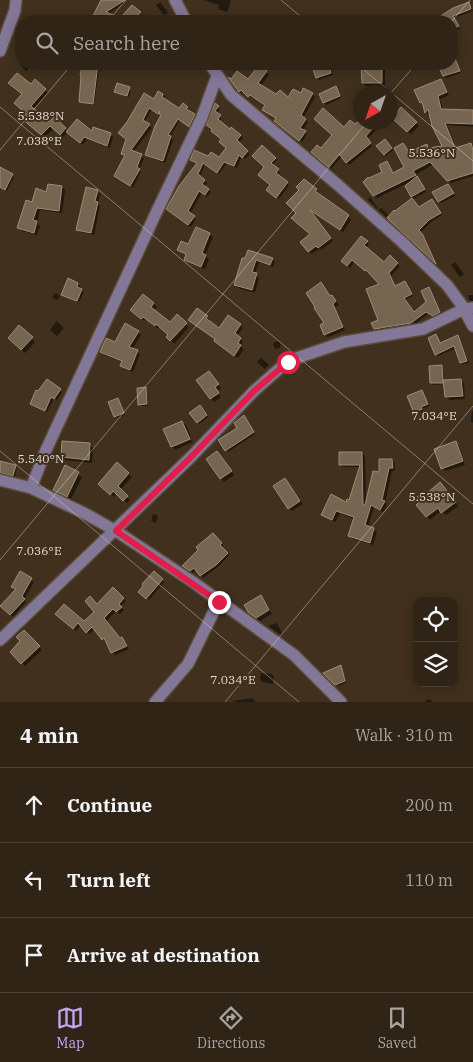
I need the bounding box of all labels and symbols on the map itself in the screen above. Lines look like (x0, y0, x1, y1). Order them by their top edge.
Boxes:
north arrow (353, 85, 398, 130)
text: 5.538°N (18, 108, 64, 123)
text: 7.038°E (16, 133, 62, 148)
text: 5.536°N (409, 145, 455, 160)
route start (277, 351, 300, 374)
text: 7.034°E (411, 408, 457, 423)
text: 5.540°N (18, 451, 64, 466)
text: 5.538°N (409, 489, 455, 504)
text: 7.036°E (16, 543, 62, 558)
route end (208, 591, 231, 614)
text: 7.034°E (210, 672, 256, 687)

